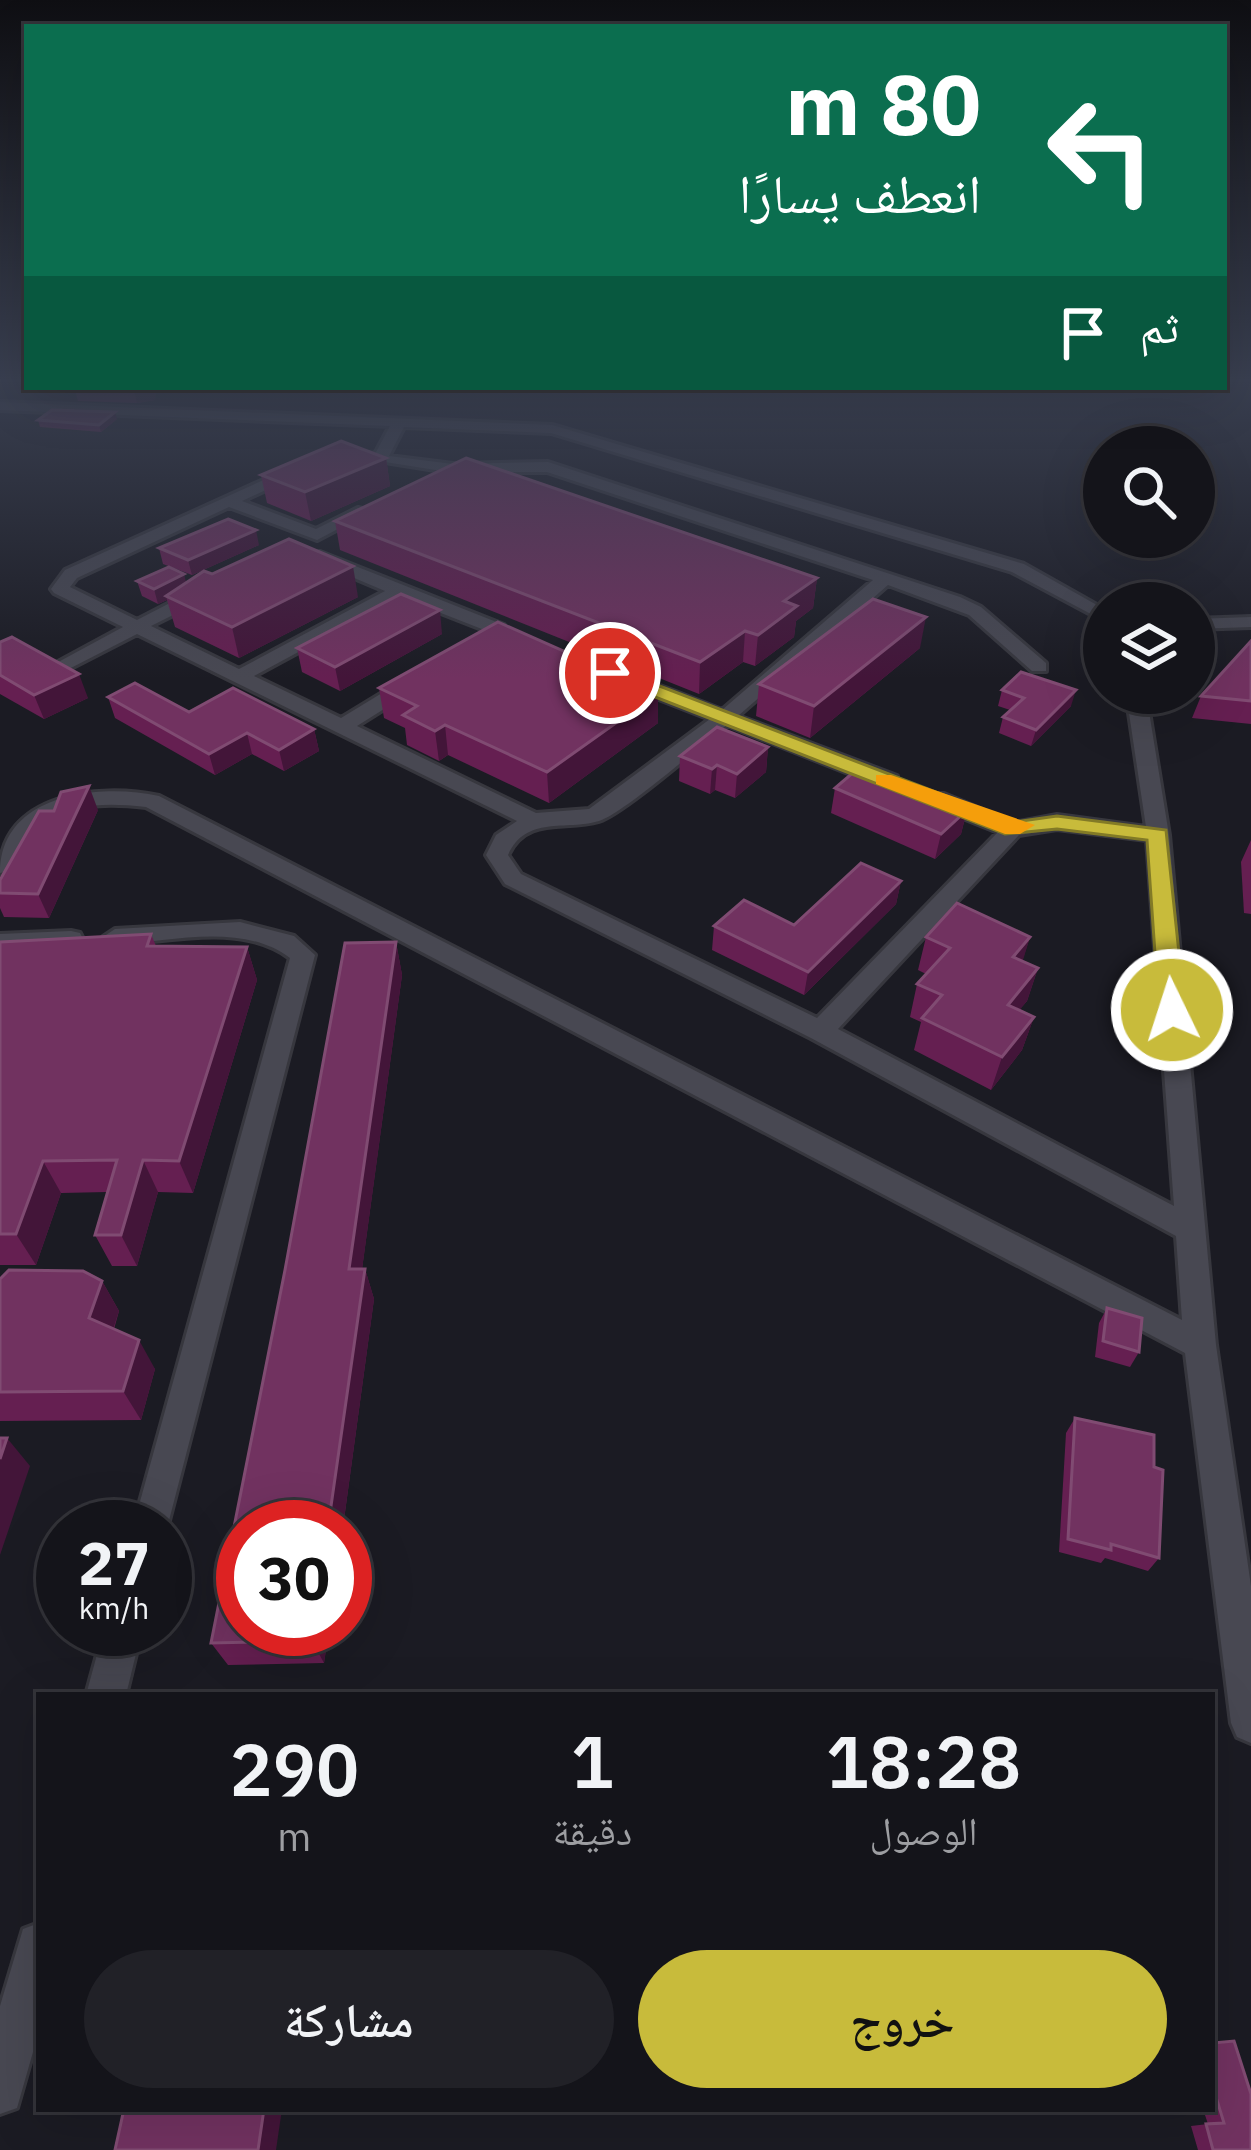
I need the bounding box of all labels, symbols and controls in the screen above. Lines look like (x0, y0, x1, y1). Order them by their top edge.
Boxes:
text: 80 m (785, 49, 981, 158)
icon: left (1023, 72, 1179, 228)
text: انعطف يسارًا (738, 158, 981, 228)
text: ثم (1140, 297, 1179, 355)
icon: arrive (1050, 300, 1116, 366)
map controls (1083, 426, 1215, 714)
button: search (1083, 426, 1215, 558)
button: layers (1083, 582, 1215, 714)
pin (559, 622, 661, 724)
icon: arrive (577, 640, 643, 706)
position arrow (1109, 947, 1235, 1073)
speed limit sign: 30 (216, 1500, 372, 1656)
text: 27 (78, 1523, 150, 1602)
text: km/h (79, 1588, 149, 1627)
text: 1 (571, 1714, 614, 1808)
text: 18:28 (826, 1714, 1021, 1808)
text: 290 (230, 1722, 359, 1816)
text: دقيقة (553, 1805, 632, 1856)
text: الوصول (870, 1805, 977, 1856)
text: m (277, 1811, 311, 1862)
button: مشاركة (84, 1950, 614, 2088)
button: خروج (638, 1950, 1167, 2088)

